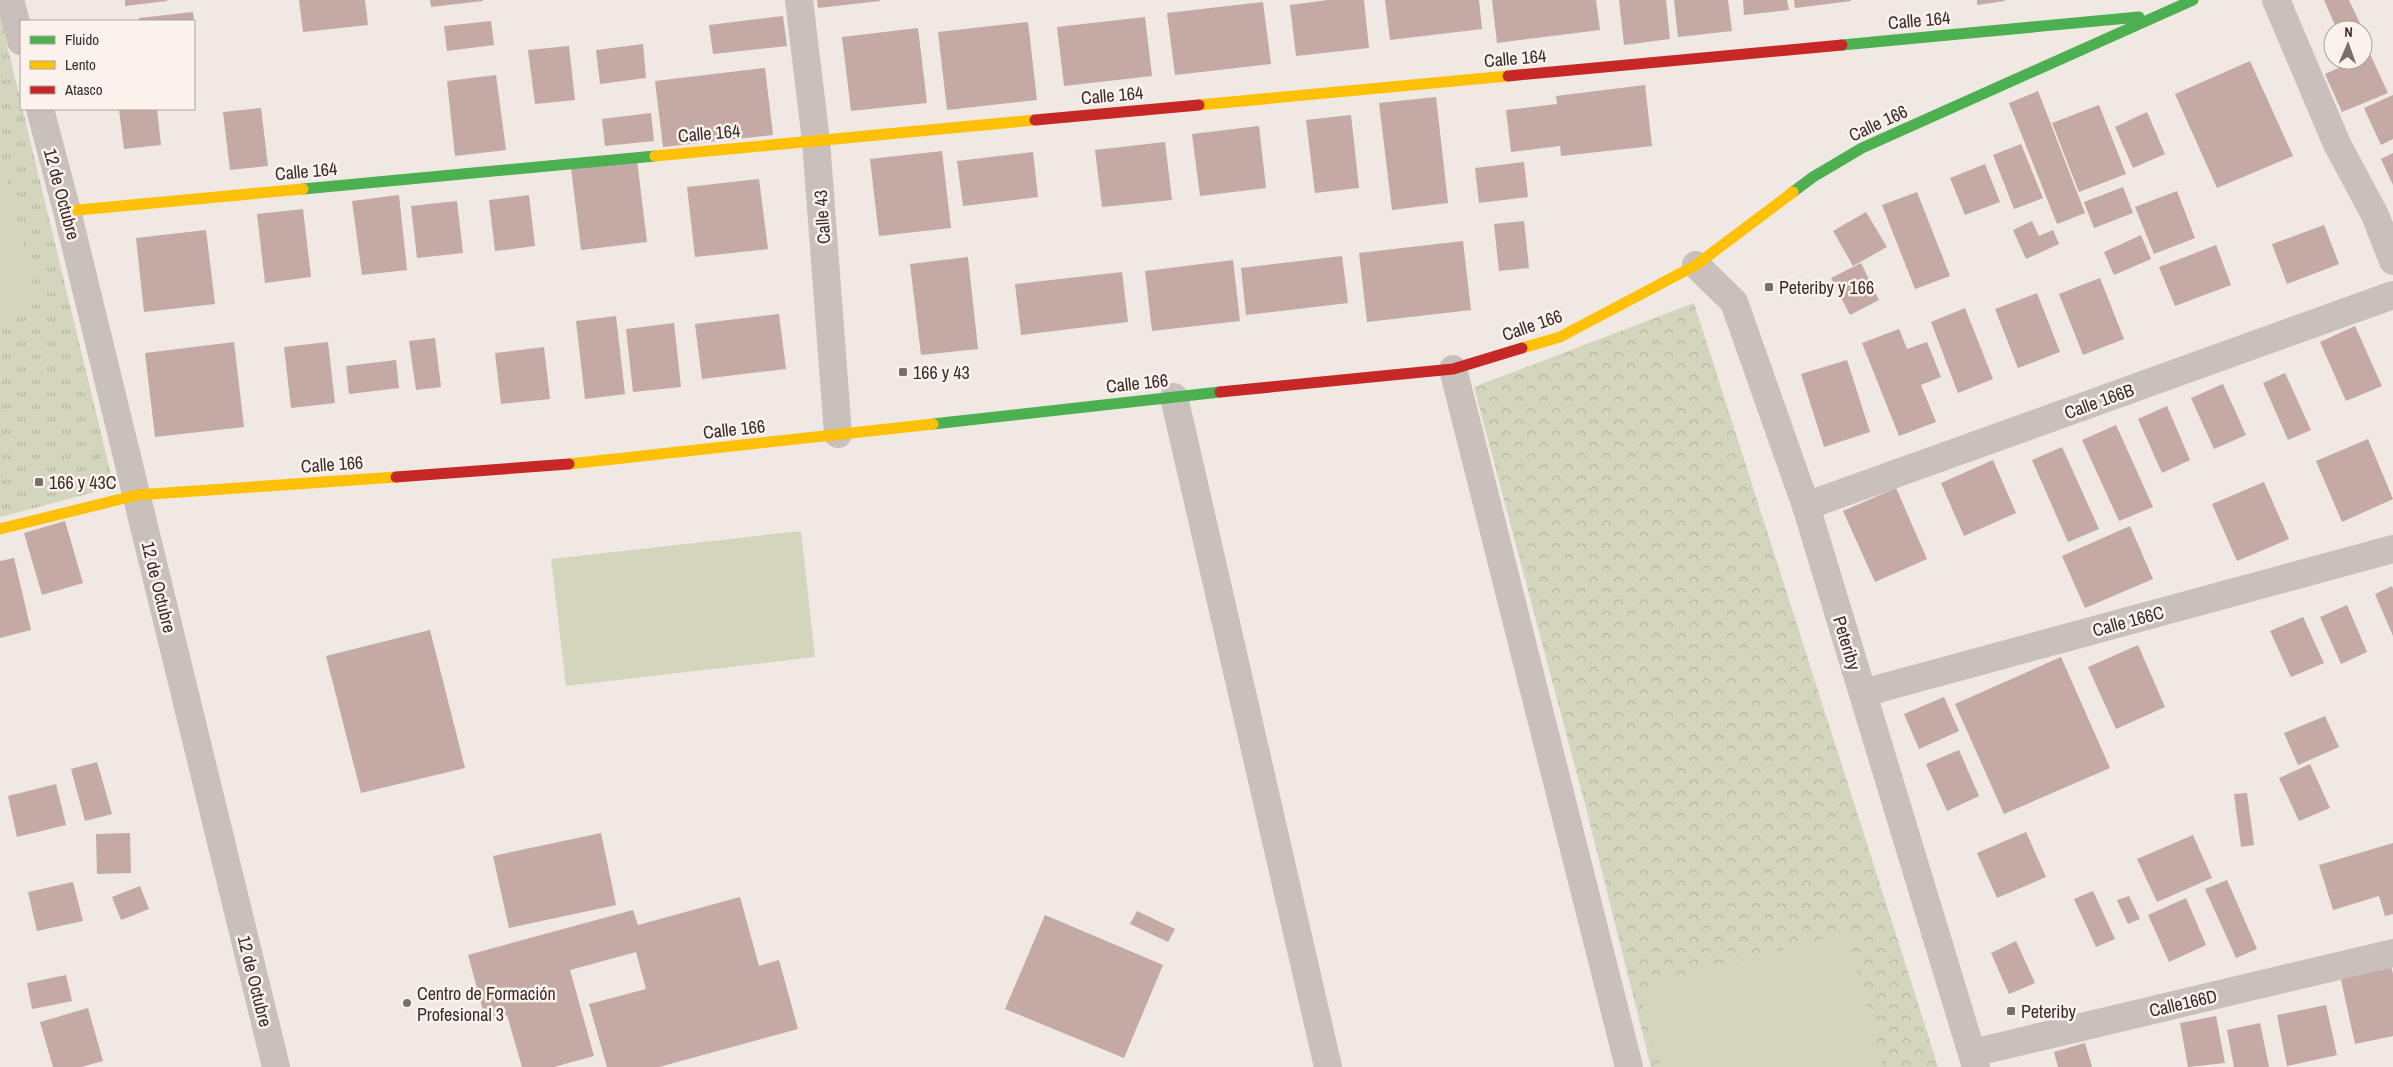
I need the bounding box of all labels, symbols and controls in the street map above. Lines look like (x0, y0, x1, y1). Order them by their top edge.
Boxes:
street label: Calle 164 (1887, 5, 1951, 35)
legend (20, 20, 195, 110)
north arrow (2323, 20, 2373, 70)
text: N (2344, 23, 2353, 41)
text: Fluido (65, 29, 99, 50)
street label: Calle 164 (1483, 43, 1547, 73)
text: Lento (65, 54, 96, 75)
text: Atasco (64, 79, 103, 100)
street label: Calle 164 (1080, 80, 1144, 110)
street label: Calle 166 (1844, 98, 1912, 148)
street label: Calle 164 (677, 118, 741, 148)
street label: 12 de Octubre (38, 146, 86, 242)
street label: Calle 164 (274, 156, 338, 186)
street label: Calle 43 (808, 189, 836, 245)
place label: Peteriby y 166 (1779, 275, 1874, 300)
marker: Peteriby y 166 (1763, 281, 1775, 293)
street label: Calle 166 (1498, 303, 1566, 347)
place label: 166 y 43 (913, 360, 970, 385)
marker: 166 y 43 (897, 366, 909, 378)
street label: Calle 166 (1105, 367, 1169, 399)
street label: Calle 166B (2061, 377, 2137, 425)
street label: Calle 166 (702, 413, 766, 445)
street label: Calle 166 (300, 449, 364, 479)
place label: 166 y 43C (49, 470, 116, 495)
marker: 166 y 43C (33, 476, 45, 488)
street label: 12 de Octubre (136, 539, 182, 635)
street label: Calle 166C (2090, 599, 2166, 643)
street label: Peteriby (1827, 613, 1867, 674)
street label: 12 de Octubre (232, 933, 278, 1029)
place label: Centro de Formación Profesional 3 (417, 981, 556, 1027)
street label: Calle166D (2147, 983, 2219, 1023)
marker: Centro de Formación Profesional 3 (401, 997, 413, 1009)
place label: Peteriby (2021, 999, 2077, 1024)
marker: Peteriby (2005, 1005, 2017, 1017)

